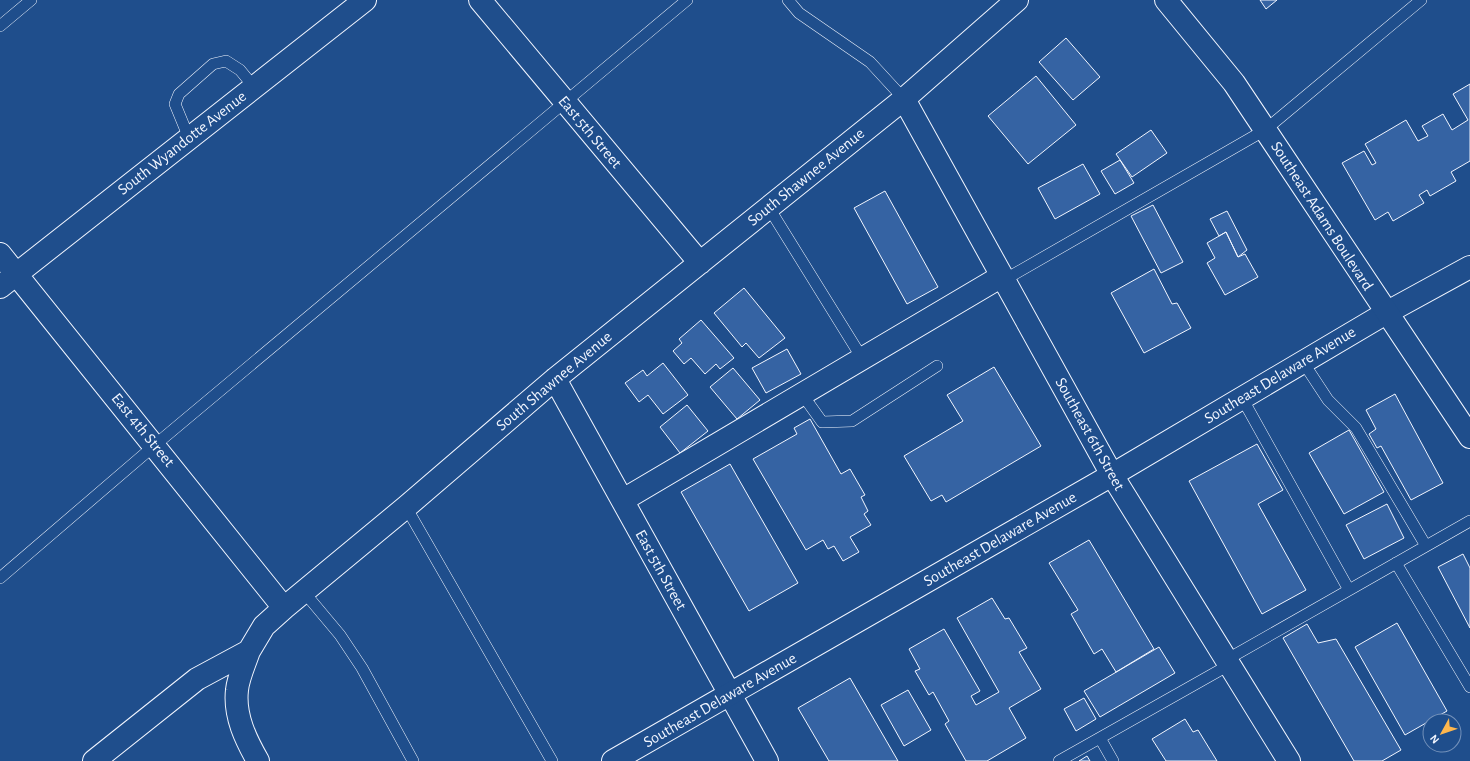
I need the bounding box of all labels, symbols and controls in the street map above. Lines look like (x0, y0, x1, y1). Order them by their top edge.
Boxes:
street label: South Wyandotte Avenue (115, 88, 250, 199)
street label: East 5th Street (555, 93, 625, 171)
street label: South Shawnee Avenue (745, 125, 867, 229)
street label: Southeast Adams Boulevard (1268, 139, 1376, 293)
street label: Southeast Delaware Avenue (1202, 323, 1358, 427)
street label: South Shawnee Avenue (493, 328, 615, 434)
street label: Southeast 6th Street (1052, 375, 1128, 493)
street label: East 4th Street (109, 390, 177, 470)
street label: Southeast Delaware Avenue (921, 489, 1079, 589)
street label: East 5th Street (632, 527, 690, 613)
street label: Southeast Delaware Avenue (641, 650, 799, 750)
north arrow (1422, 713, 1462, 753)
text: N (1428, 733, 1441, 746)

